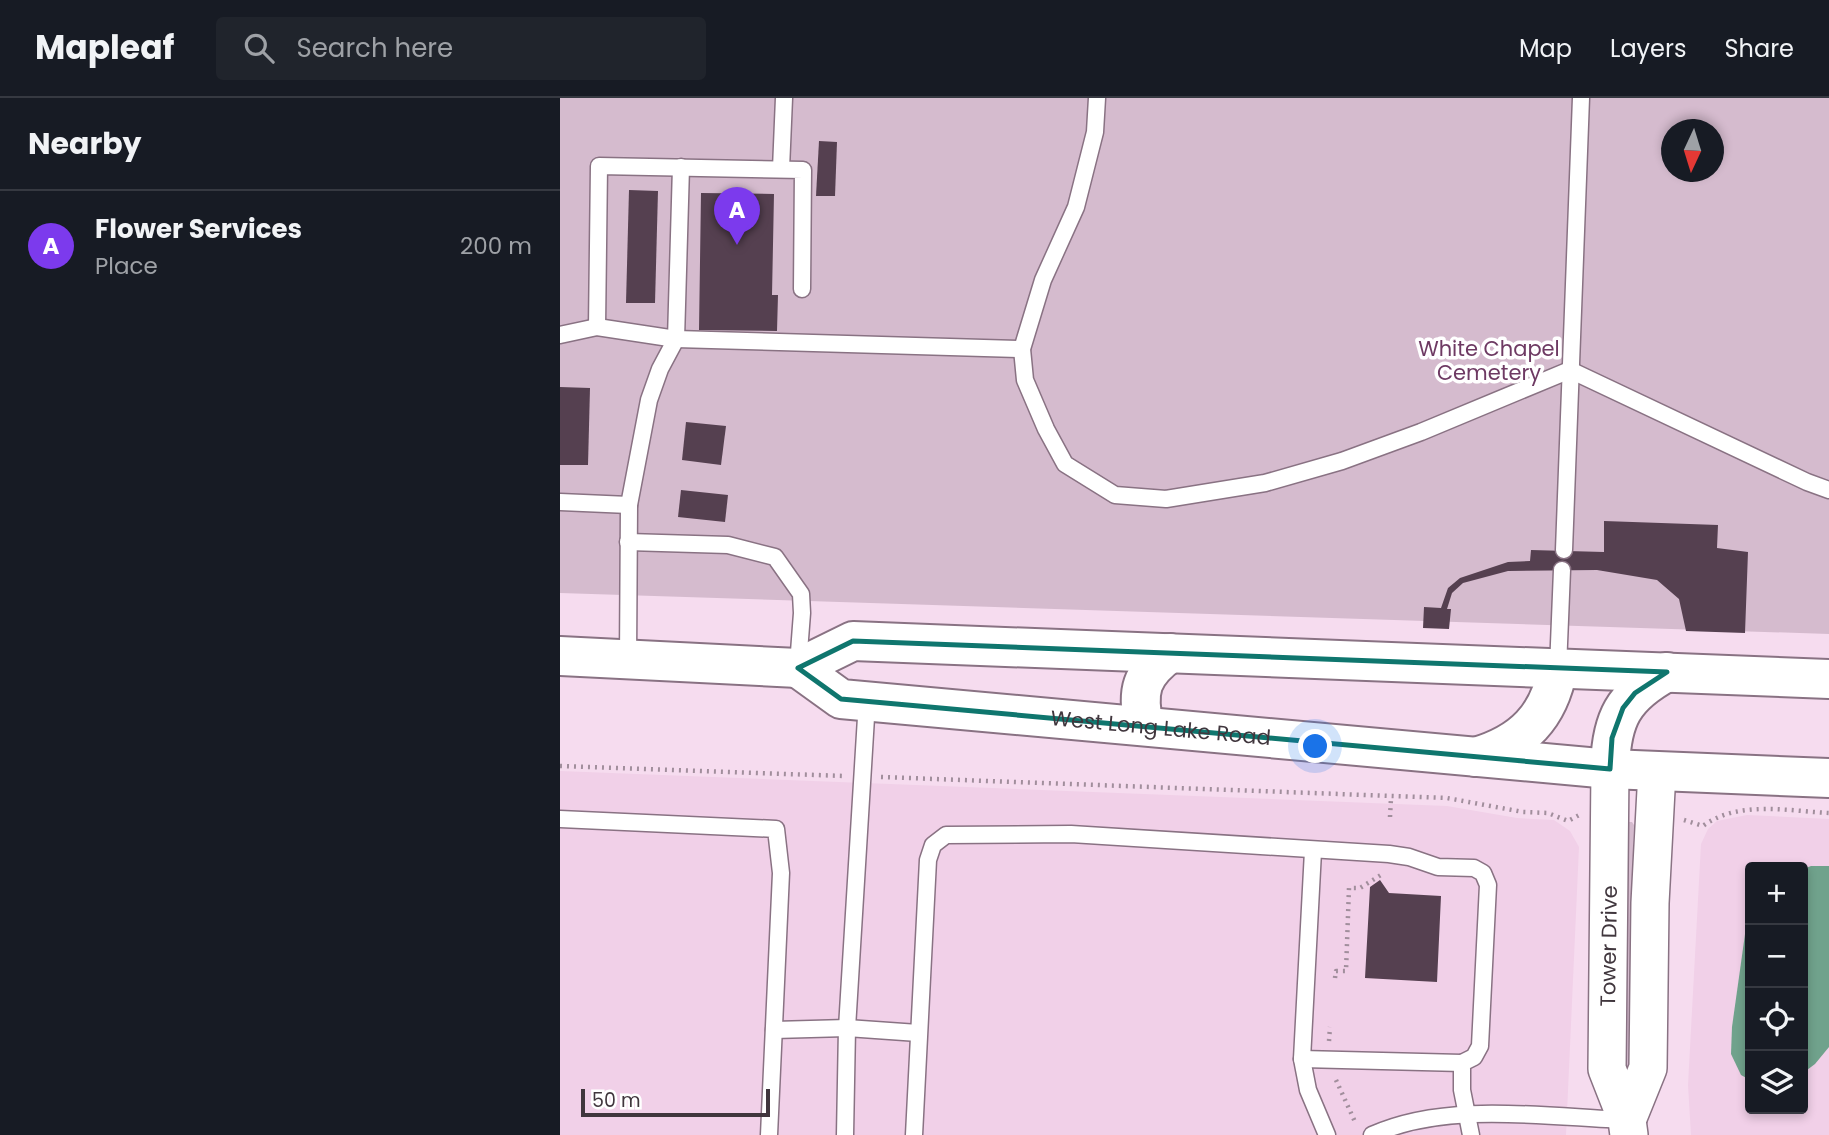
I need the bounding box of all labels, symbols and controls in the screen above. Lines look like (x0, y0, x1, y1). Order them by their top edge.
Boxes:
search box (216, 17, 706, 80)
text: Mapleaf (35, 24, 174, 71)
icon: search (240, 29, 278, 67)
text: Search here (296, 30, 453, 66)
text: Map (1519, 32, 1572, 65)
text: Layers (1610, 32, 1686, 65)
text: Share (1724, 32, 1794, 65)
north arrow (1661, 119, 1724, 182)
text: Nearby (28, 122, 142, 165)
pin: A (714, 187, 760, 245)
text: Flower Services (95, 211, 302, 247)
text: A (43, 230, 59, 262)
text: 200 m (460, 230, 532, 262)
text: Place (95, 250, 158, 282)
park label: White Chapel Cemetery (1418, 334, 1560, 387)
street label: West Long Lake Road (1049, 703, 1272, 752)
your location (1298, 729, 1332, 763)
map controls (1745, 862, 1808, 1114)
button: + (1745, 862, 1808, 925)
street label: Tower Drive (1593, 885, 1624, 1007)
button: − (1745, 925, 1808, 988)
button: locate (1745, 988, 1808, 1051)
button: layers (1745, 1051, 1808, 1114)
scale bar (581, 1086, 770, 1118)
text: 50 m (592, 1087, 641, 1114)

